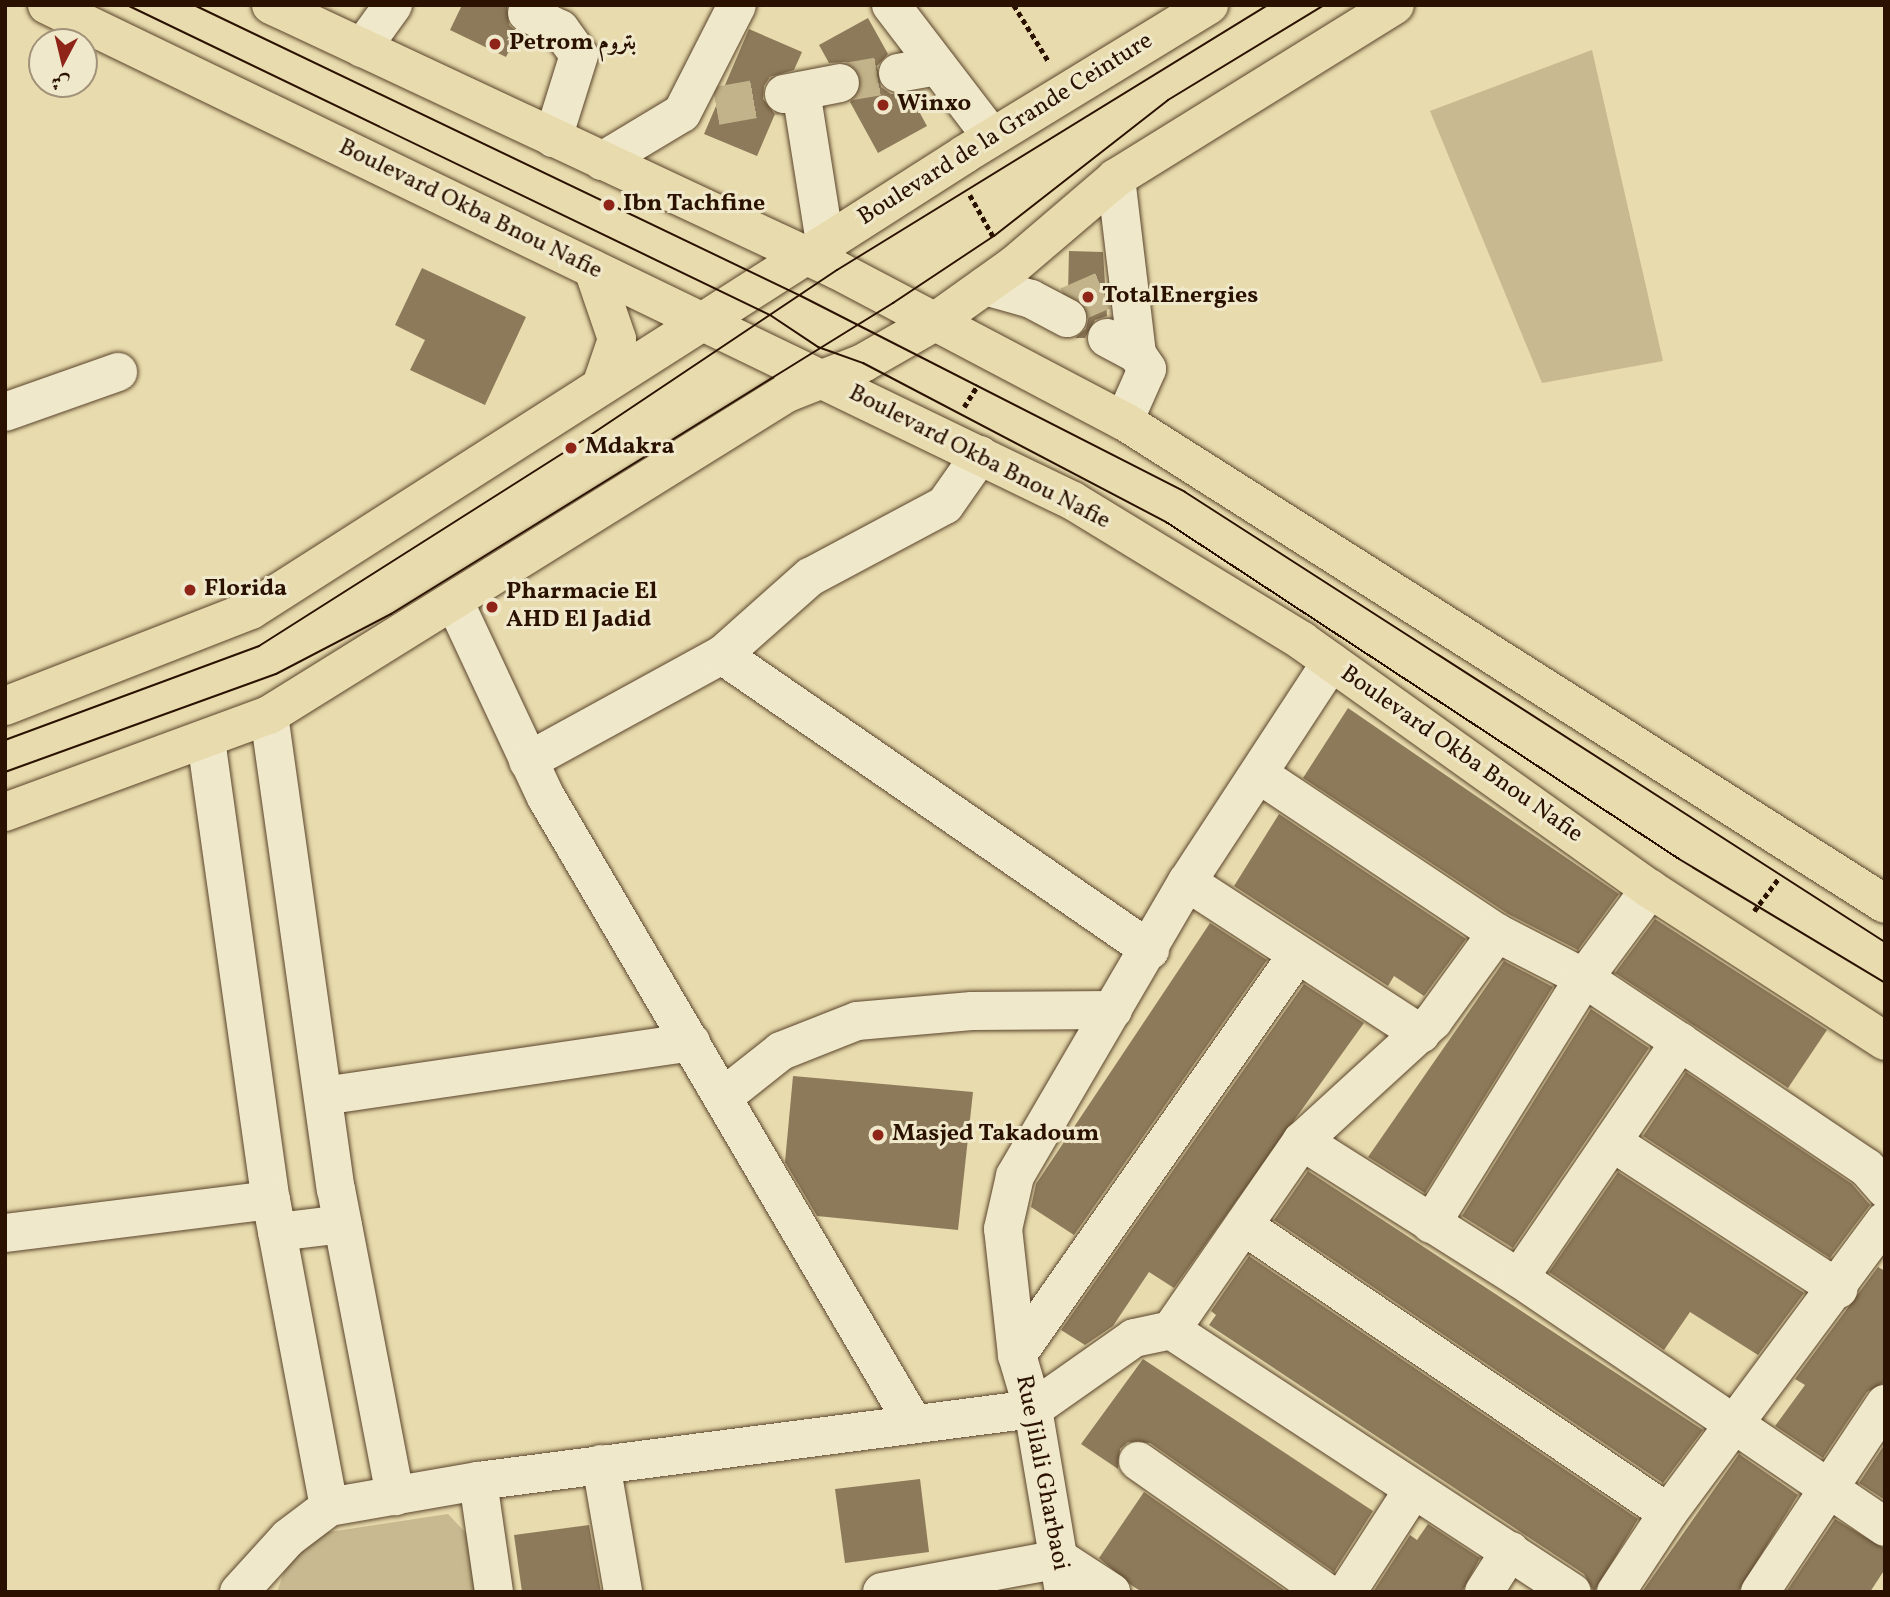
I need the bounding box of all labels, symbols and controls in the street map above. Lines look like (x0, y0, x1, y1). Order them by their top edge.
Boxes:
street label: Boulevard de la Grande Ceinture (853, 27, 1159, 233)
north arrow (28, 28, 98, 98)
place label: Petrom بتروم (509, 30, 636, 58)
marker: Petrom بتروم (487, 36, 503, 52)
text: ش (50, 68, 72, 96)
place label: Winxo (897, 91, 971, 119)
marker: Winxo (875, 97, 891, 113)
street label: Boulevard Okba Bnou Nafie (334, 134, 606, 286)
place label: Ibn Tachfine (623, 191, 766, 219)
marker: Ibn Tachfine (601, 197, 617, 213)
place label: TotalEnergies (1102, 283, 1258, 311)
marker: TotalEnergies (1080, 289, 1096, 305)
street label: Boulevard Okba Bnou Nafie (843, 379, 1115, 537)
place label: Mdakra (585, 434, 675, 462)
marker: Mdakra (563, 440, 579, 456)
place label: Florida (204, 576, 287, 604)
place label: Pharmacie El AHD El Jadid (506, 579, 657, 635)
marker: Florida (182, 582, 198, 598)
marker: Pharmacie El AHD El Jadid (484, 599, 500, 615)
street label: Boulevard Okba Bnou Nafie (1334, 660, 1588, 850)
place label: Masjed Takadoum (892, 1121, 1099, 1149)
marker: Masjed Takadoum (870, 1127, 886, 1143)
street label: Rue Jilali Gharbaoi (1008, 1373, 1074, 1573)

